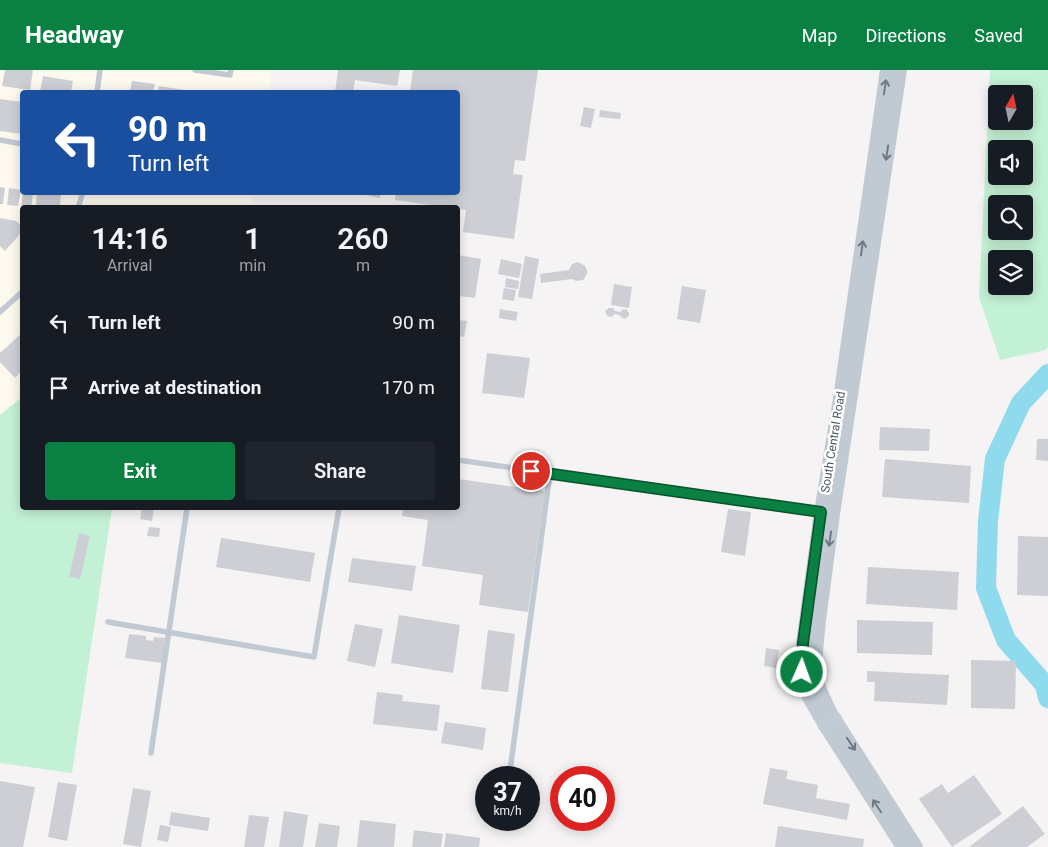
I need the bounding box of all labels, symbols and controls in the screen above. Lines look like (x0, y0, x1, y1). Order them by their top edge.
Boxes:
text: Headway (25, 21, 124, 49)
text: Map (802, 25, 837, 46)
text: Directions (865, 25, 946, 46)
text: Saved (974, 25, 1023, 46)
one-way arrow (880, 80, 890, 96)
north arrow (988, 85, 1032, 130)
map controls (988, 85, 1033, 295)
text: 90 m (128, 109, 207, 150)
icon: left (45, 110, 110, 175)
button: sound (988, 140, 1033, 185)
one-way arrow (882, 144, 892, 160)
text: Turn left (128, 151, 209, 176)
button: search (988, 195, 1033, 240)
text: 14:16 (91, 221, 168, 256)
text: 1 (244, 221, 261, 256)
text: 260 (337, 221, 389, 256)
one-way arrow (857, 240, 867, 256)
button: layers (988, 250, 1033, 295)
text: Arrival (107, 256, 152, 275)
text: min (239, 256, 266, 275)
text: m (356, 256, 370, 275)
icon: left (45, 309, 73, 337)
text: Turn left (88, 311, 161, 334)
text: 90 m (392, 311, 435, 334)
icon: arrive (45, 374, 73, 402)
text: Arrive at destination (88, 376, 261, 399)
text: 170 m (382, 376, 435, 399)
street label: South Central Road (818, 390, 848, 494)
button: Exit (45, 442, 235, 500)
button: Share (245, 442, 435, 500)
pin (510, 450, 552, 492)
icon: arrive (517, 457, 545, 485)
one-way arrow (825, 530, 835, 546)
position arrow (775, 645, 827, 697)
one-way arrow (846, 736, 856, 750)
speed limit sign: 40 (550, 766, 615, 831)
text: 37 (493, 778, 522, 807)
one-way arrow (872, 799, 882, 813)
text: km/h (493, 804, 522, 818)

